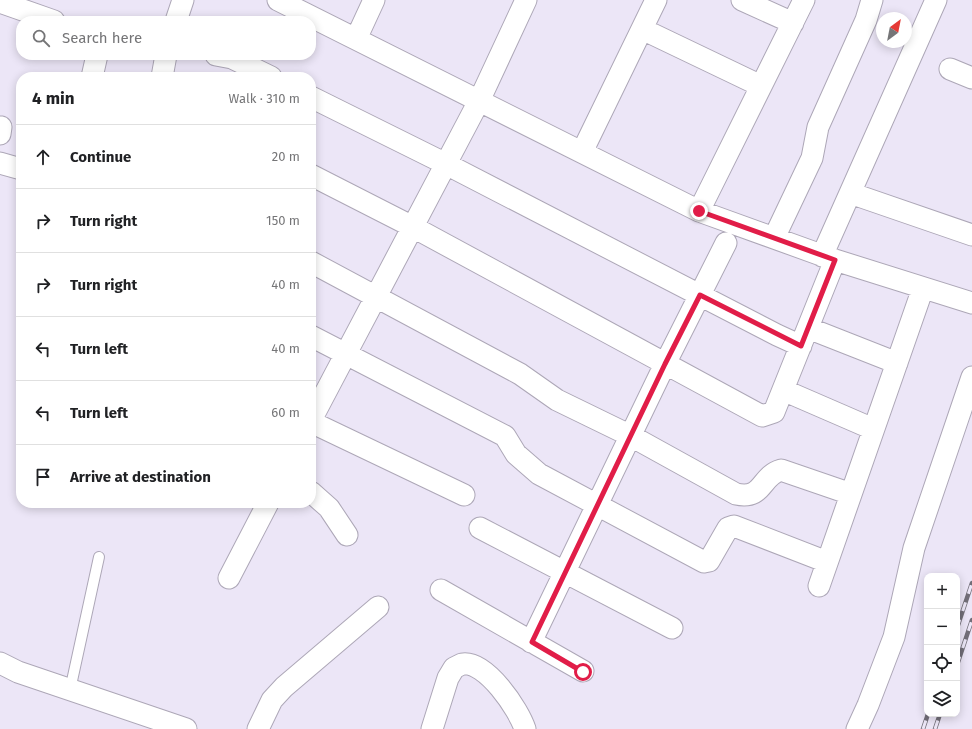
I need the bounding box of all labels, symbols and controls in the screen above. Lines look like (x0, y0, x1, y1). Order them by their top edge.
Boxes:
north arrow (876, 12, 912, 48)
search box (16, 16, 316, 60)
icon: search (30, 27, 52, 49)
text: Search here (62, 29, 142, 47)
text: 4 min (32, 88, 75, 109)
text: Walk · 310 m (229, 91, 300, 106)
icon: ahead (32, 146, 54, 168)
text: Continue (70, 148, 131, 166)
text: 20 m (272, 149, 300, 164)
route end (690, 202, 708, 220)
icon: right (32, 210, 54, 232)
text: Turn right (70, 212, 137, 230)
text: 150 m (266, 213, 300, 228)
icon: right (32, 274, 54, 296)
text: Turn right (70, 276, 137, 294)
text: 40 m (271, 277, 300, 292)
icon: left (32, 338, 54, 360)
text: Turn left (70, 340, 128, 358)
text: 40 m (271, 341, 300, 356)
icon: left (32, 402, 54, 424)
text: Turn left (70, 404, 128, 422)
text: 60 m (271, 405, 300, 420)
icon: arrive (32, 466, 54, 488)
text: Arrive at destination (70, 468, 211, 486)
map controls (924, 573, 960, 717)
button: + (924, 573, 960, 609)
button: − (924, 609, 960, 645)
button: locate (924, 645, 960, 681)
route start (574, 663, 592, 681)
button: layers (924, 681, 960, 717)

